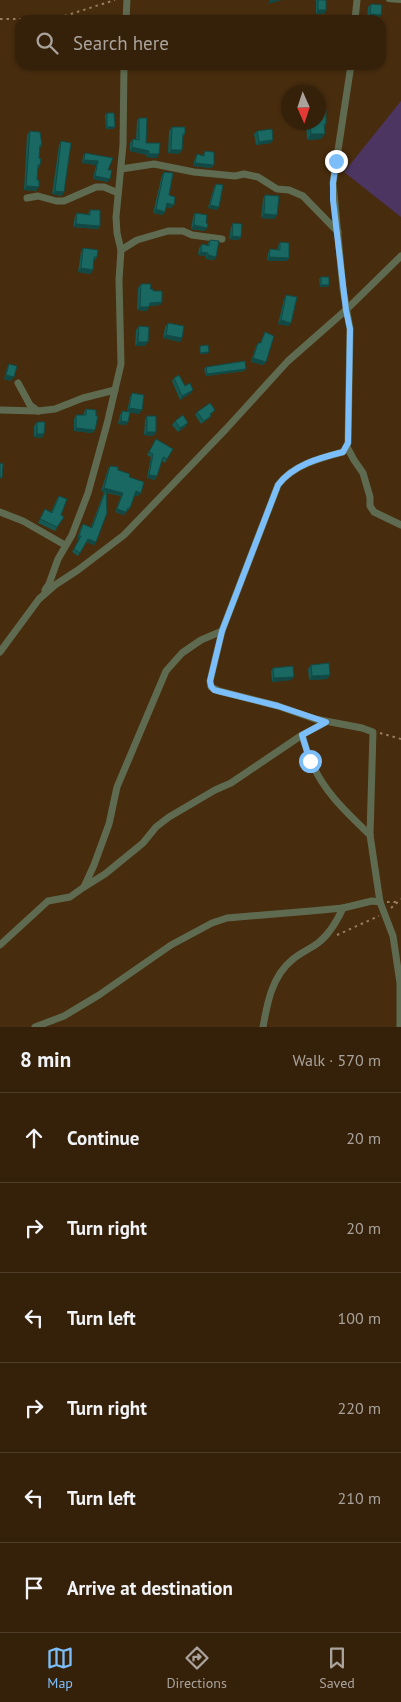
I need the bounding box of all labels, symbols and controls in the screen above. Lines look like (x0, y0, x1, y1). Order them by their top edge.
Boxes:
search box (15, 15, 386, 70)
icon: search (33, 29, 61, 57)
text: Search here (73, 31, 169, 55)
north arrow (281, 85, 326, 130)
route end (325, 150, 348, 173)
route start (299, 750, 322, 773)
text: 8 min (20, 1046, 71, 1073)
text: Walk · 570 m (292, 1050, 381, 1070)
icon: ahead (20, 1124, 48, 1152)
text: Continue (67, 1126, 139, 1150)
text: 20 m (346, 1128, 381, 1148)
icon: right (20, 1214, 48, 1242)
text: Turn right (67, 1216, 147, 1240)
text: 20 m (346, 1218, 381, 1238)
icon: left (20, 1304, 48, 1332)
text: Turn left (67, 1306, 136, 1330)
text: 100 m (338, 1308, 381, 1328)
icon: right (20, 1394, 48, 1422)
text: Turn right (67, 1396, 147, 1420)
text: 220 m (338, 1398, 381, 1418)
icon: left (20, 1484, 48, 1512)
text: Turn left (67, 1486, 136, 1510)
text: 210 m (338, 1488, 381, 1508)
icon: arrive (20, 1574, 48, 1602)
text: Arrive at destination (67, 1576, 233, 1600)
tab: Map (46, 1644, 74, 1692)
tab: Directions (166, 1644, 227, 1692)
tab: Saved (319, 1644, 355, 1692)

